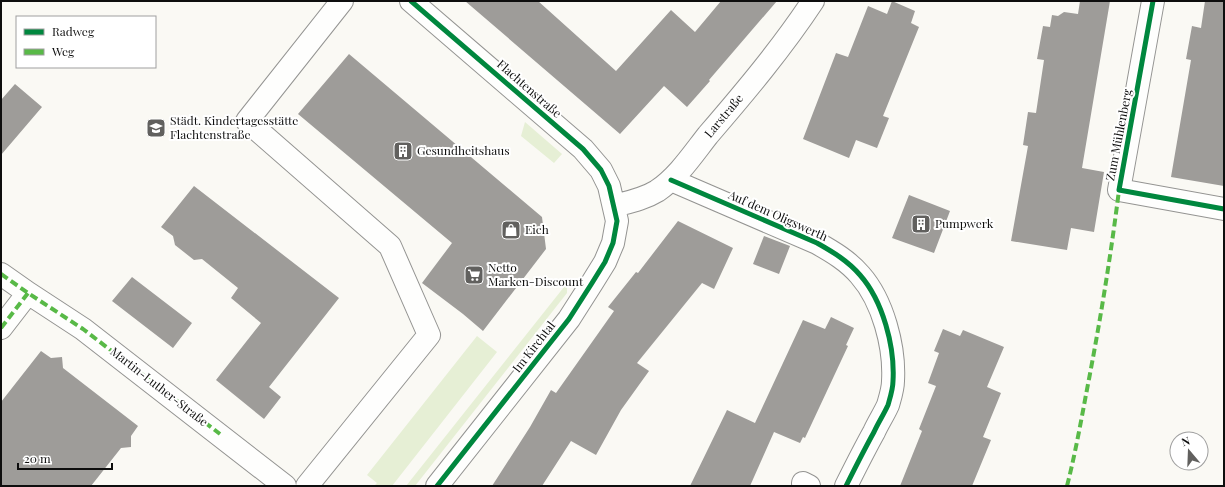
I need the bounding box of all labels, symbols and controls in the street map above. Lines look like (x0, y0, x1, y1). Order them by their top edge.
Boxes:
legend (16, 16, 156, 68)
text: Radweg (52, 23, 95, 39)
text: Weg (51, 43, 75, 59)
street label: Flachtenstraße (494, 56, 565, 121)
street label: Zum Mühlenberg (1101, 87, 1135, 182)
street label: Larstraße (700, 90, 746, 141)
place label: Städt. Kindertagesstätte Flachtenstraße (170, 112, 298, 142)
school or university icon: Städt. Kindertagesstätte Flachtenstraße (145, 117, 167, 139)
building icon: Gesundheitshaus (392, 140, 414, 162)
place label: Gesundheitshaus (417, 142, 510, 158)
street label: Auf dem Oligswerth (725, 186, 831, 244)
building icon: Pumpwerk (910, 213, 932, 235)
place label: Pumpwerk (935, 215, 994, 231)
shop icon: Eich (500, 219, 522, 241)
place label: Eich (525, 221, 549, 237)
place label: Netto Marken-Discount (488, 259, 584, 289)
supermarket icon: Netto Marken-Discount (463, 264, 485, 286)
street label: Im Kirchtal (508, 317, 559, 375)
street label: Martin-Luther-Straße (107, 343, 212, 429)
north arrow (1169, 431, 1209, 471)
text: N (1179, 433, 1192, 449)
scale bar (18, 445, 112, 471)
text: 20 m (24, 450, 51, 466)

